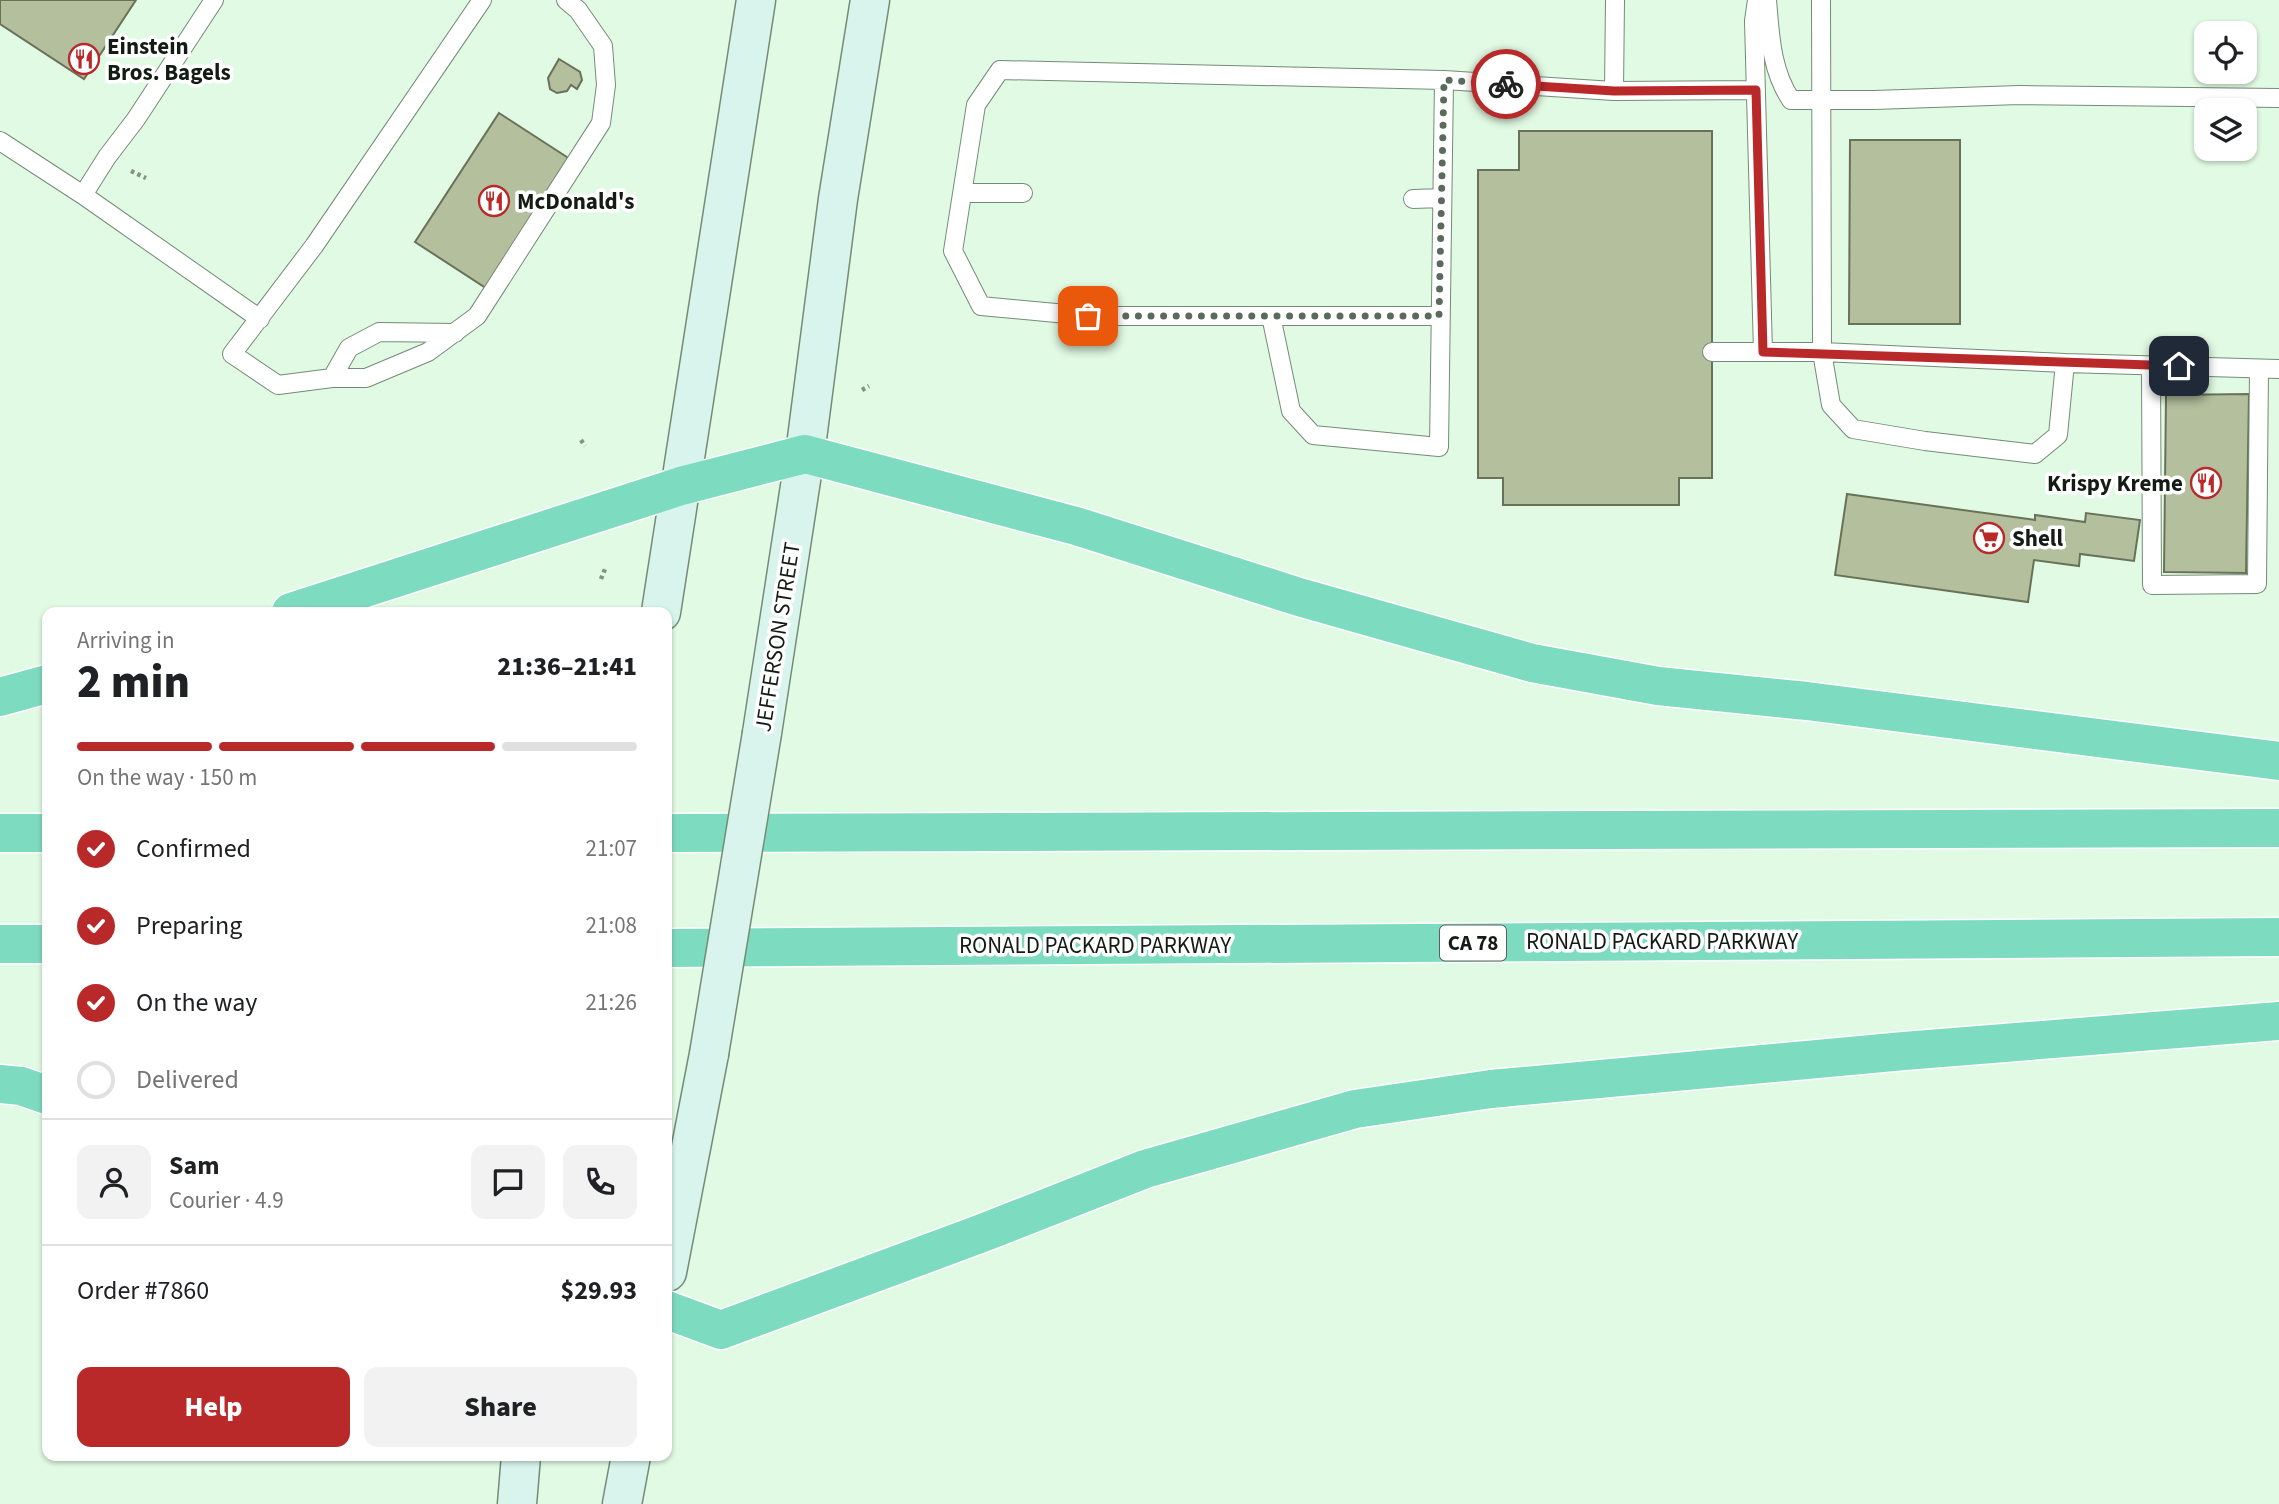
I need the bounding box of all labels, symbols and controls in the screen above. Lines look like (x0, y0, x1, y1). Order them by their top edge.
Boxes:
map controls (2194, 21, 2257, 161)
button: locate (2194, 21, 2257, 84)
place label: Einstein Bros. Bagels (107, 30, 231, 89)
restaurant icon: Einstein Bros. Bagels (67, 42, 101, 76)
courier (1471, 49, 1541, 119)
icon: bike (1487, 65, 1525, 103)
button: layers (2194, 98, 2257, 161)
restaurant icon: McDonald's (477, 184, 511, 218)
place label: McDonald's (517, 185, 634, 218)
pin (1058, 286, 1118, 346)
icon: bag (1069, 297, 1107, 335)
pin (2149, 336, 2209, 396)
icon: home (2160, 347, 2198, 385)
restaurant icon: Krispy Kreme (2189, 466, 2223, 500)
place label: Krispy Kreme (2047, 467, 2183, 500)
supermarket icon: Shell (1972, 521, 2006, 555)
place label: Shell (2012, 522, 2063, 555)
street label: JEFFERSON STREET (746, 540, 809, 734)
text: Arriving in (77, 624, 175, 657)
text: 21:36–21:41 (497, 648, 637, 685)
text: 2 min (77, 650, 190, 715)
text: On the way · 150 m (77, 761, 257, 794)
icon: check (77, 830, 115, 868)
text: Confirmed (136, 830, 251, 867)
text: 21:07 (586, 832, 637, 865)
icon: check (77, 907, 115, 945)
text: Preparing (136, 907, 242, 944)
text: 21:08 (586, 909, 637, 942)
street label: RONALD PACKARD PARKWAY (1526, 925, 1798, 958)
road number: CA 78 (1440, 926, 1506, 960)
street label: RONALD PACKARD PARKWAY (959, 929, 1231, 962)
icon: check (77, 984, 115, 1022)
text: On the way (136, 984, 257, 1021)
text: 21:26 (586, 986, 637, 1019)
text: Delivered (136, 1061, 239, 1098)
button: person (77, 1145, 151, 1219)
button: chat (471, 1145, 545, 1219)
button: phone (563, 1145, 637, 1219)
text: Sam (169, 1147, 219, 1184)
text: Courier · 4.9 (169, 1184, 284, 1217)
text: Order #7860 (77, 1272, 209, 1309)
text: $29.93 (561, 1272, 637, 1309)
button: Help (77, 1367, 350, 1447)
button: Share (364, 1367, 637, 1447)

